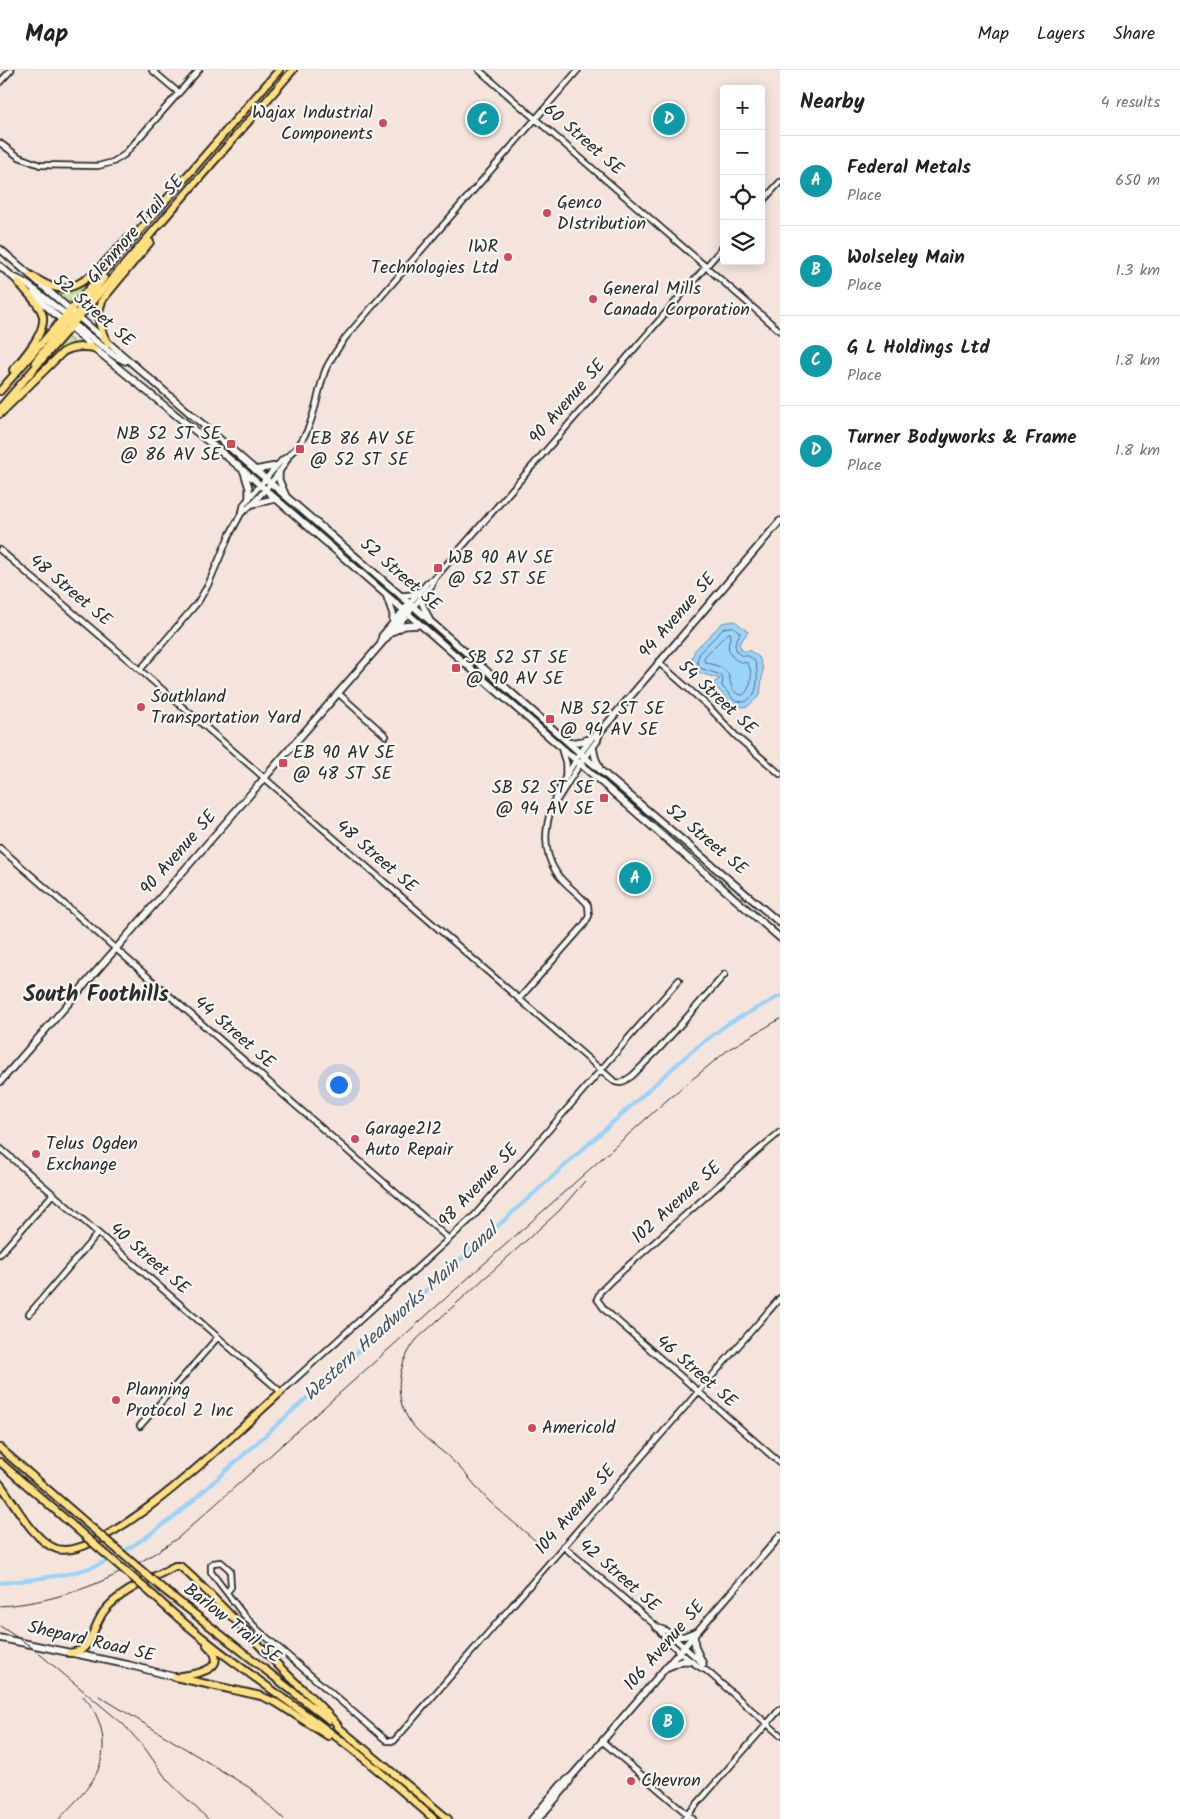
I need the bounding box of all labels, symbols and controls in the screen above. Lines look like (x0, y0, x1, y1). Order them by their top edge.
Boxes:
text: Map (25, 15, 68, 54)
text: Map (978, 20, 1009, 49)
text: Layers (1037, 20, 1085, 49)
text: Share (1113, 20, 1155, 49)
map controls (720, 85, 765, 265)
button: + (720, 85, 765, 130)
text: Nearby (800, 86, 865, 119)
text: 4 results (1101, 90, 1160, 115)
street label: 60 Street SE (536, 97, 630, 184)
place label: Wajax Industrial Components (252, 99, 374, 149)
pin: C (467, 100, 499, 138)
pin: D (653, 100, 685, 138)
marker: Wajax Industrial Components (377, 117, 389, 129)
button: − (720, 130, 765, 175)
text: Federal Metals (847, 153, 971, 183)
street label: Glenmore Trail SE (80, 168, 192, 291)
text: A (811, 168, 821, 193)
text: 650 m (1115, 168, 1160, 193)
button: locate (720, 175, 765, 220)
text: Place (847, 183, 881, 208)
place label: Genco DIstribution (557, 189, 646, 239)
marker: Genco DIstribution (541, 207, 553, 219)
button: layers (720, 220, 765, 265)
place label: IWR Technologies Ltd (371, 233, 499, 283)
text: Wolseley Main (847, 243, 965, 273)
marker: IWR Technologies Ltd (502, 251, 514, 263)
text: B (811, 258, 821, 283)
text: 1.3 km (1115, 258, 1160, 283)
street label: 52 Street SE (46, 267, 141, 355)
text: Place (847, 273, 881, 298)
place label: General Mills Canada Corporation (603, 275, 750, 325)
marker: General Mills Canada Corporation (587, 293, 599, 305)
text: G L Holdings Ltd (847, 333, 990, 363)
text: C (811, 348, 821, 373)
text: 1.8 km (1115, 348, 1160, 373)
street label: 90 Avenue SE (523, 352, 614, 451)
text: Place (847, 363, 881, 388)
place label: NB 52 ST SE @ 86 AV SE (116, 420, 221, 470)
text: Turner Bodyworks & Frame (847, 423, 1077, 453)
place label: EB 86 AV SE @ 52 ST SE (310, 425, 416, 475)
marker: NB 52 ST SE @ 86 AV SE (225, 438, 237, 450)
text: D (811, 438, 821, 463)
text: 1.8 km (1115, 438, 1160, 463)
marker: EB 86 AV SE @ 52 ST SE (294, 443, 306, 455)
text: Place (847, 453, 881, 478)
street label: 52 Street SE (353, 531, 448, 619)
place label: WB 90 AV SE @ 52 ST SE (448, 544, 554, 594)
street label: 48 Street SE (22, 547, 118, 635)
marker: WB 90 AV SE @ 52 ST SE (432, 562, 444, 574)
street label: 94 Avenue SE (632, 566, 724, 666)
place label: SB 52 ST SE @ 90 AV SE (466, 644, 569, 694)
street label: 54 Street SE (671, 653, 764, 743)
marker: SB 52 ST SE @ 90 AV SE (450, 662, 462, 674)
place label: Southland Transportation Yard (151, 683, 301, 733)
place label: NB 52 ST SE @ 94 AV SE (560, 695, 665, 745)
marker: Southland Transportation Yard (135, 701, 147, 713)
marker: NB 52 ST SE @ 94 AV SE (544, 713, 556, 725)
place label: EB 90 AV SE @ 48 ST SE (293, 739, 396, 789)
marker: EB 90 AV SE @ 48 ST SE (277, 757, 289, 769)
place label: SB 52 ST SE @ 94 AV SE (492, 774, 594, 824)
marker: SB 52 ST SE @ 94 AV SE (598, 792, 610, 804)
street label: 52 Street SE (658, 797, 754, 884)
street label: 90 Avenue SE (134, 803, 225, 902)
street label: 48 Street SE (328, 813, 424, 901)
pin: A (619, 859, 651, 897)
district label: South Foothills (23, 978, 170, 1013)
street label: 44 Street SE (187, 989, 282, 1077)
your location (326, 1072, 352, 1098)
place label: Garage212 Auto Repair (365, 1115, 454, 1165)
place label: Telus Ogden Exchange (46, 1130, 138, 1180)
marker: Garage212 Auto Repair (349, 1133, 361, 1145)
street label: 98 Avenue SE (432, 1137, 526, 1235)
marker: Telus Ogden Exchange (30, 1148, 42, 1160)
street label: 102 Avenue SE (625, 1154, 729, 1251)
water label: Western Headworks Main Canal (297, 1215, 508, 1409)
street label: 40 Street SE (102, 1216, 196, 1303)
street label: 46 Street SE (649, 1328, 744, 1416)
place label: Planning Protocol 2 Inc (126, 1376, 234, 1426)
marker: Planning Protocol 2 Inc (110, 1394, 122, 1406)
place label: Americold (542, 1414, 616, 1443)
marker: Americold (526, 1422, 538, 1434)
street label: 104 Avenue SE (528, 1458, 624, 1562)
street label: 42 Street SE (572, 1532, 667, 1620)
street label: Barlow Trail SE (177, 1576, 288, 1672)
street label: 106 Avenue SE (617, 1594, 713, 1698)
street label: Shepard Road SE (24, 1613, 158, 1671)
pin: B (652, 1703, 684, 1741)
place label: Chevron (641, 1767, 701, 1796)
marker: Chevron (625, 1775, 637, 1787)

